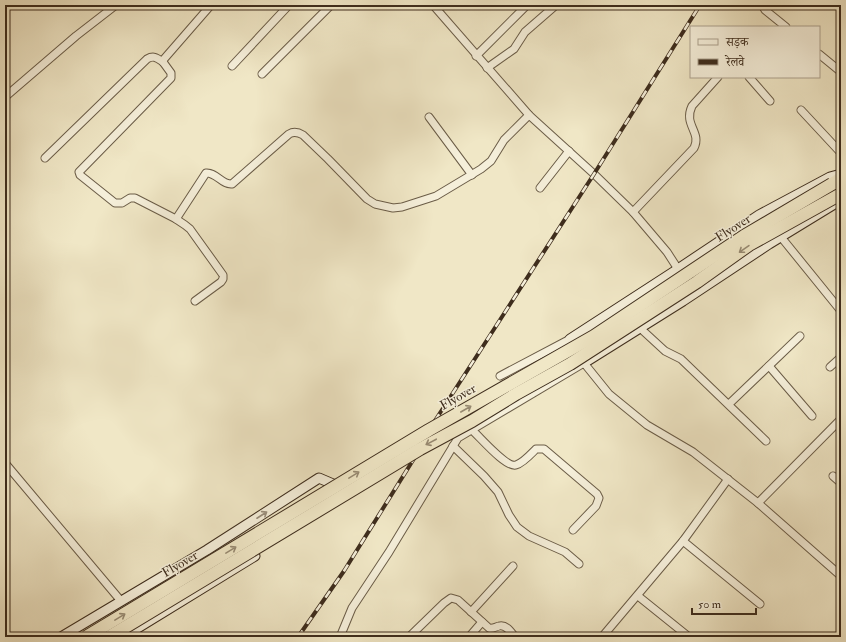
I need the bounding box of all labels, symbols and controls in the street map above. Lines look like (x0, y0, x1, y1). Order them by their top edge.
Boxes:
legend (690, 26, 820, 78)
text: सड़क (725, 35, 750, 50)
text: रेलवे (724, 54, 745, 70)
street label: Flyover (712, 211, 754, 246)
one-way arrow (739, 245, 750, 253)
street label: Flyover (437, 380, 480, 415)
one-way arrow (460, 404, 472, 412)
one-way arrow (425, 439, 437, 447)
one-way arrow (348, 471, 360, 479)
one-way arrow (256, 511, 267, 519)
one-way arrow (225, 545, 237, 553)
street label: Flyover (159, 547, 201, 582)
scale bar (692, 590, 756, 616)
text: 50 m (698, 597, 722, 612)
one-way arrow (114, 612, 126, 620)

